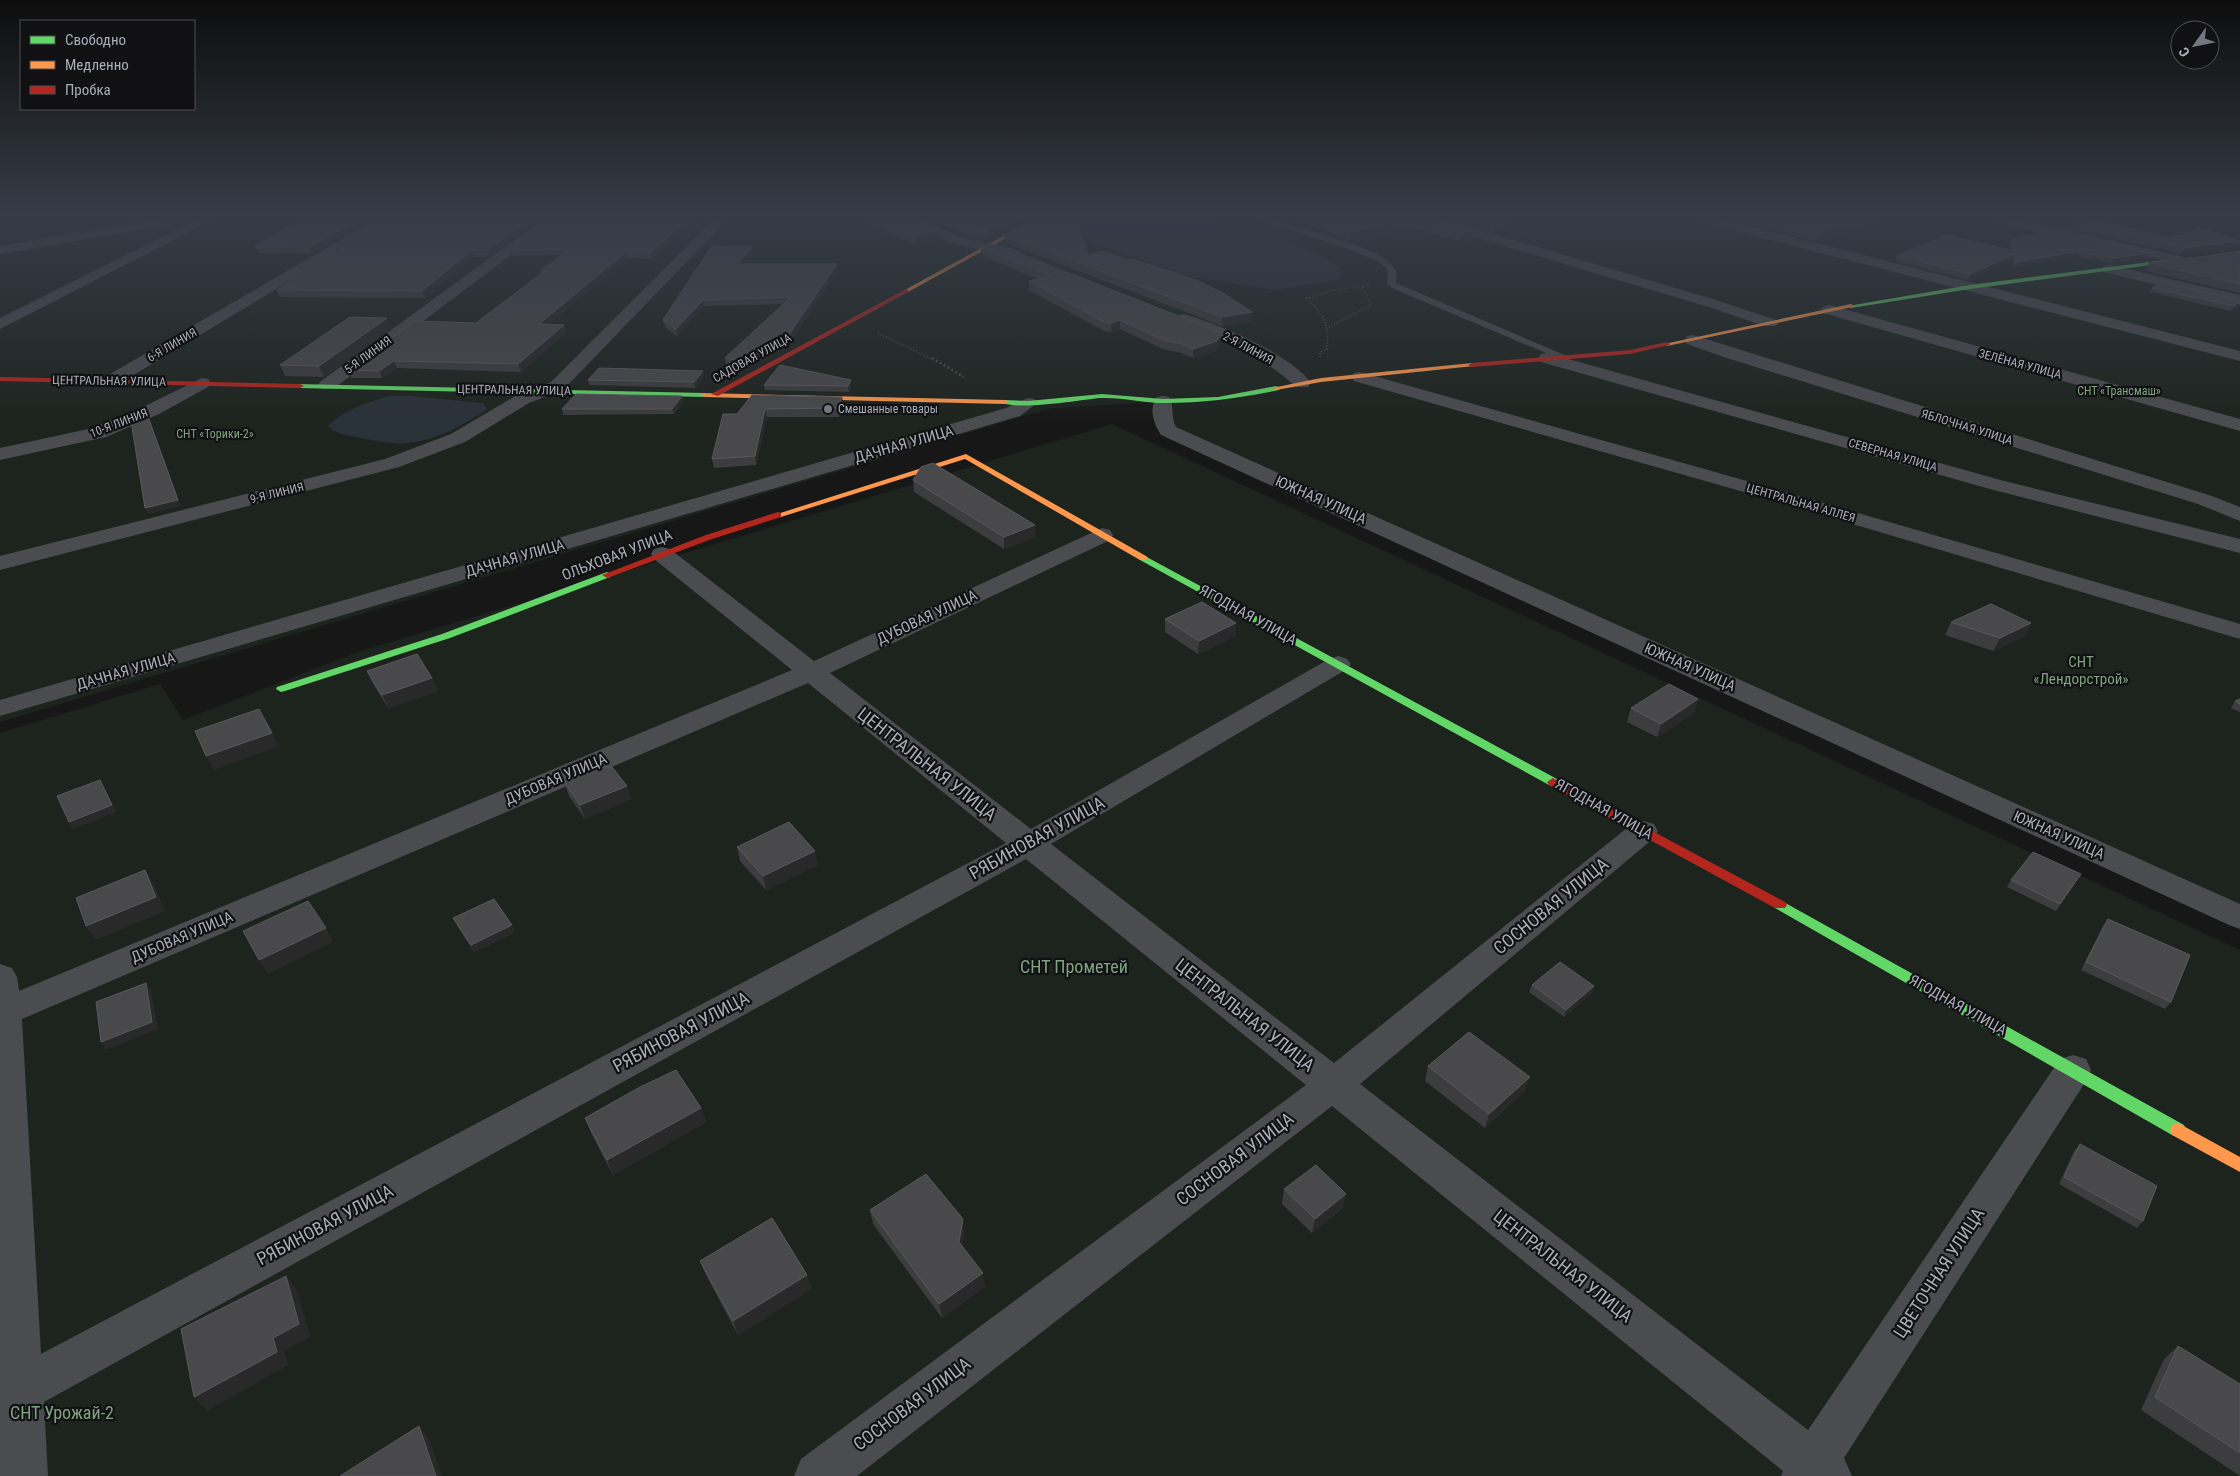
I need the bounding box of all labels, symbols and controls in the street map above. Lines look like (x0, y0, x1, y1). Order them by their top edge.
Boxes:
legend (20, 20, 195, 110)
north arrow (2170, 20, 2220, 70)
text: Свободно (65, 31, 126, 49)
text: С (2175, 44, 2193, 60)
text: Медленно (65, 56, 129, 74)
text: Пробка (65, 81, 111, 99)
street label: 6-Я ЛИНИЯ (145, 325, 199, 365)
street label: 2-Я ЛИНИЯ (1220, 329, 1276, 367)
street label: САДОВАЯ УЛИЦА (710, 331, 794, 385)
street label: 5-Я ЛИНИЯ (342, 333, 394, 377)
street label: ЗЕЛЁНАЯ УЛИЦА (1977, 345, 2063, 382)
street label: ЦЕНТРАЛЬНАЯ УЛИЦА (52, 373, 166, 389)
street label: ЦЕНТРАЛЬНАЯ УЛИЦА (457, 382, 571, 398)
park label: СНТ «Трансмаш» (2077, 384, 2161, 398)
place label: Смешанные товары (838, 402, 938, 416)
marker: Смешанные товары (822, 403, 834, 415)
street label: 10-Я ЛИНИЯ (88, 406, 150, 440)
street label: ЯБЛОЧНАЯ УЛИЦА (1920, 406, 2014, 448)
street label: ДАЧНАЯ УЛИЦА (853, 421, 956, 467)
park label: СНТ «Торики-2» (176, 427, 254, 441)
street label: СЕВЕРНАЯ УЛИЦА (1847, 436, 1939, 474)
street label: ЮЖНАЯ УЛИЦА (1273, 472, 1370, 528)
street label: 9-Я ЛИНИЯ (249, 480, 305, 506)
street label: ЦЕНТРАЛЬНАЯ АЛЛЕЯ (1745, 481, 1857, 525)
street label: ОЛЬХОВАЯ УЛИЦА (559, 526, 675, 584)
street label: ДАЧНАЯ УЛИЦА (464, 535, 567, 581)
street label: ЯГОДНАЯ УЛИЦА (1196, 581, 1300, 649)
street label: ДУБОВАЯ УЛИЦА (874, 586, 980, 648)
street label: ЮЖНАЯ УЛИЦА (1642, 639, 1739, 695)
street label: ДАЧНАЯ УЛИЦА (75, 648, 178, 694)
park label: СНТ «Лендорстрой» (2033, 653, 2129, 688)
street label: ЦЕНТРАЛЬНАЯ УЛИЦА (854, 703, 1002, 825)
street label: ДУБОВАЯ УЛИЦА (502, 749, 610, 809)
street label: ЯГОДНАЯ УЛИЦА (1552, 775, 1656, 843)
street label: РЯБИНОВАЯ УЛИЦА (966, 791, 1109, 883)
street label: ЮЖНАЯ УЛИЦА (2011, 807, 2108, 863)
street label: СОСНОВАЯ УЛИЦА (1489, 853, 1613, 958)
street label: ДУБОВАЯ УЛИЦА (128, 907, 236, 967)
street label: ЦЕНТРАЛЬНАЯ УЛИЦА (1172, 954, 1320, 1076)
park label: СНТ Прометей (1020, 956, 1128, 977)
street label: ЯГОДНАЯ УЛИЦА (1906, 971, 2010, 1039)
street label: РЯБИНОВАЯ УЛИЦА (609, 986, 753, 1076)
street label: СОСНОВАЯ УЛИЦА (1172, 1107, 1298, 1210)
street label: РЯБИНОВАЯ УЛИЦА (253, 1179, 397, 1269)
street label: ЦВЕТОЧНАЯ УЛИЦА (1889, 1203, 1989, 1342)
street label: ЦЕНТРАЛЬНАЯ УЛИЦА (1490, 1205, 1638, 1327)
street label: СОСНОВАЯ УЛИЦА (849, 1352, 975, 1455)
park label: СНТ Урожай-2 (10, 1402, 114, 1423)

